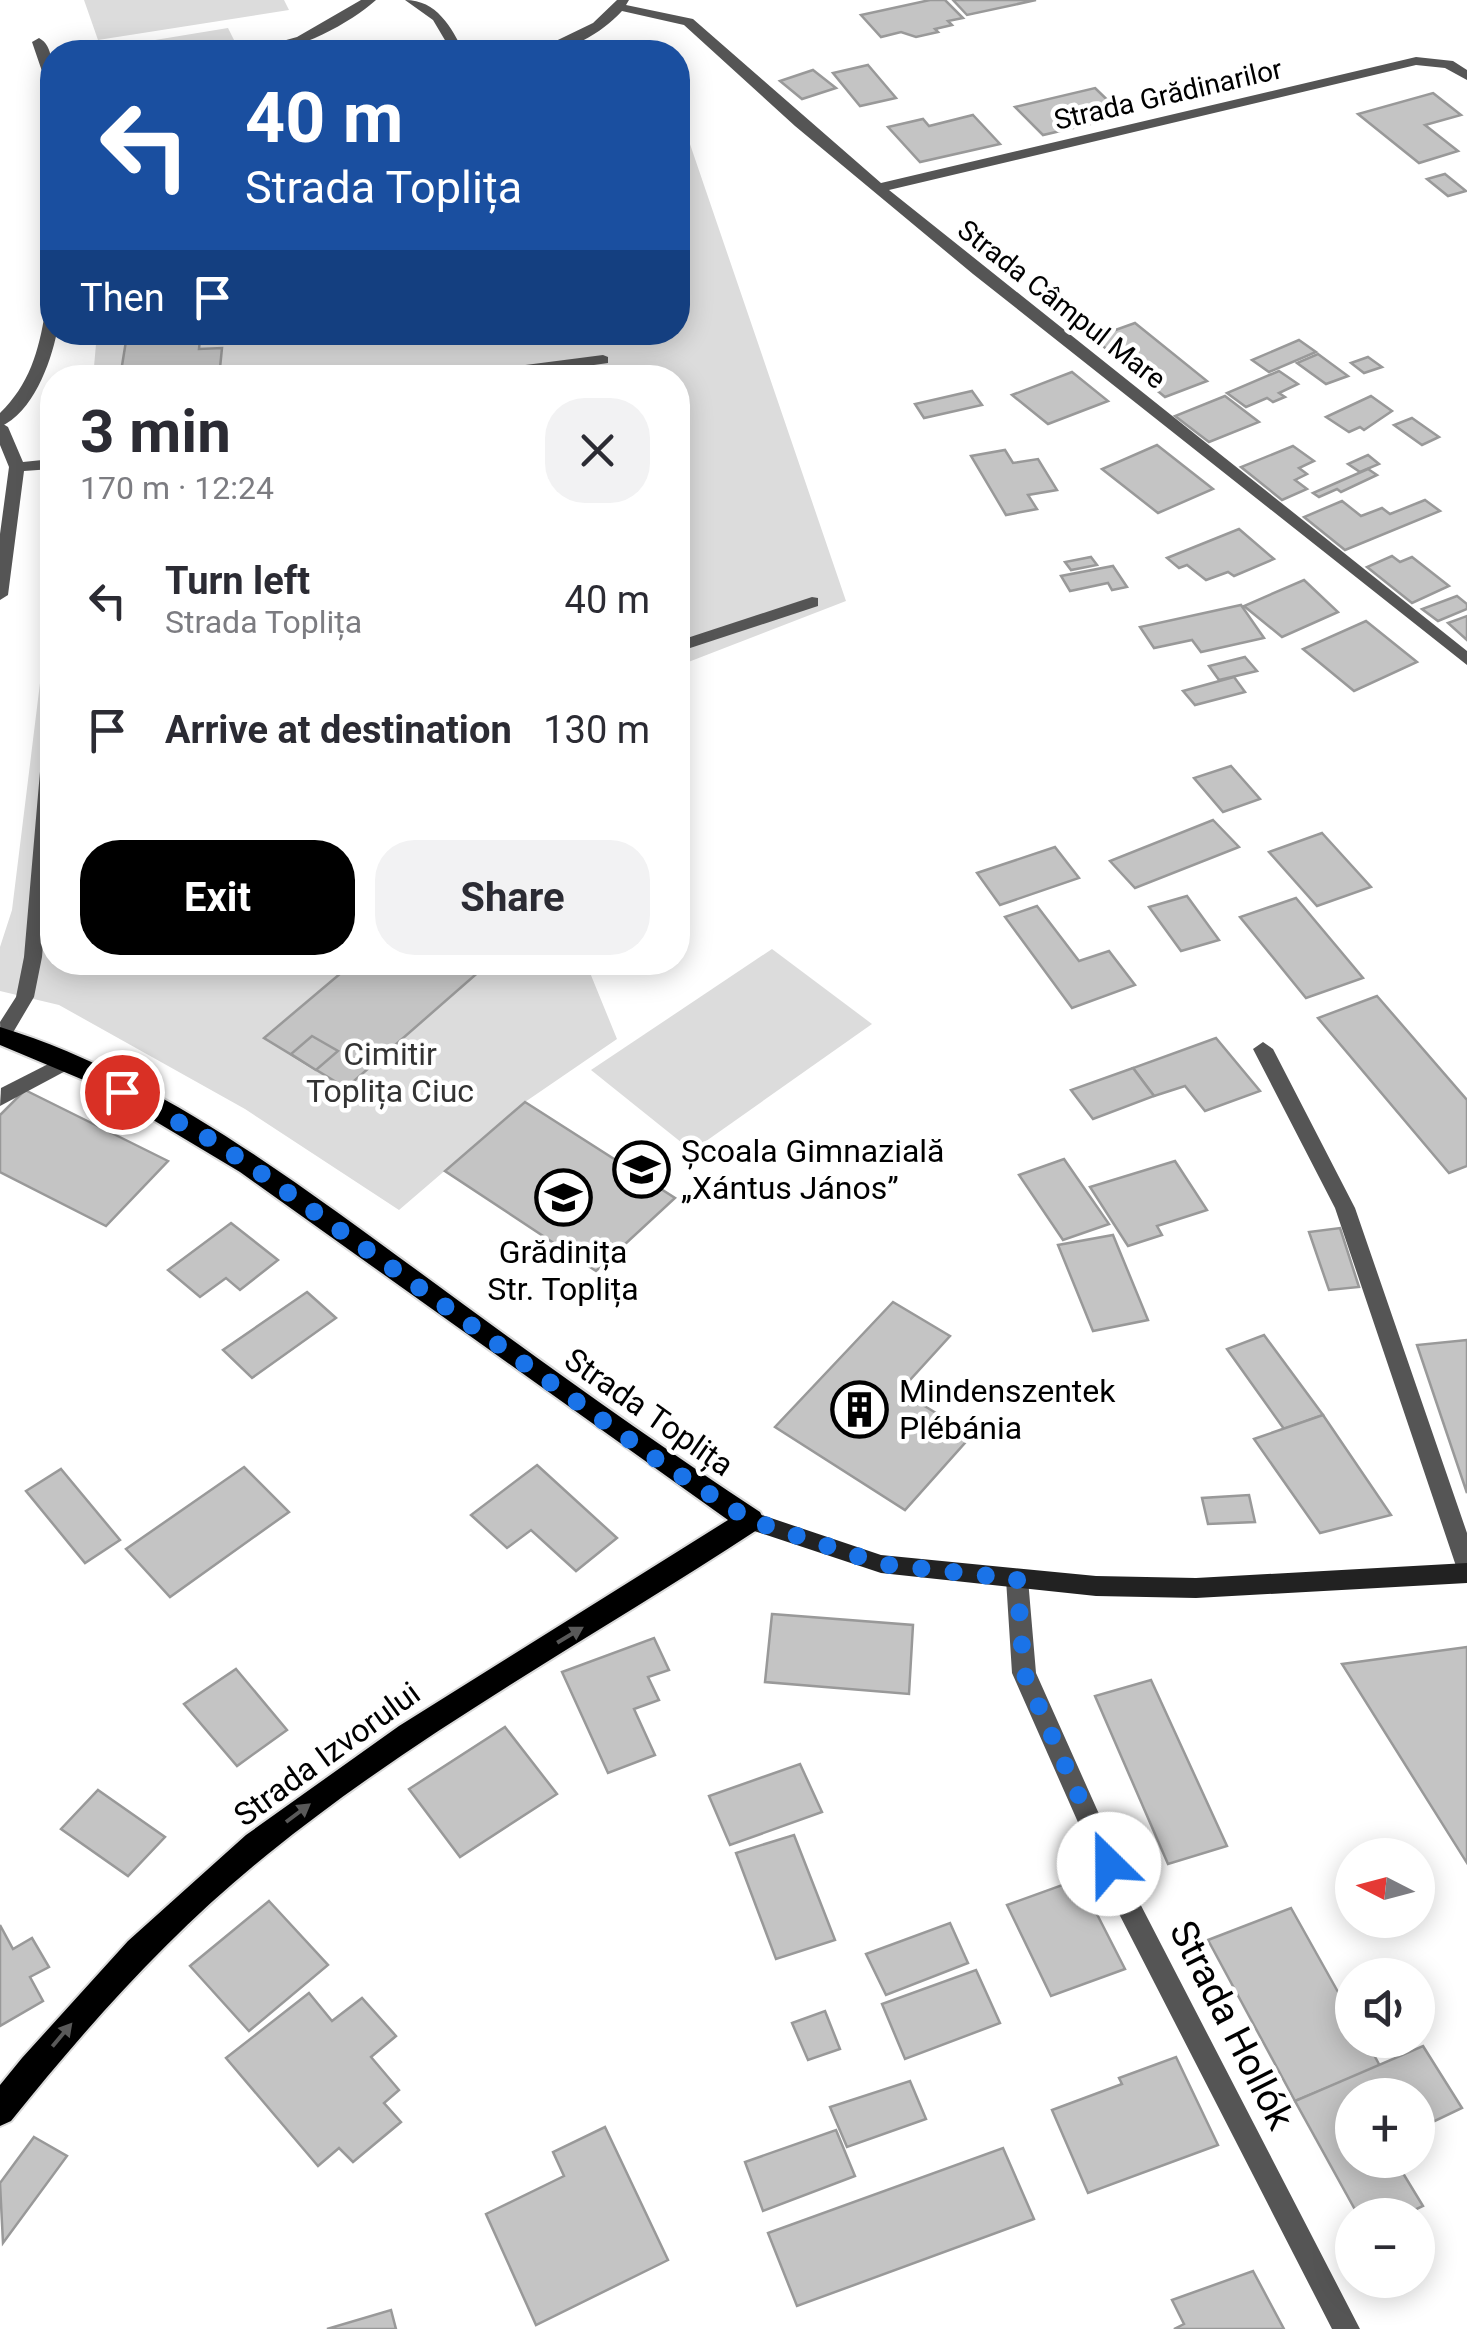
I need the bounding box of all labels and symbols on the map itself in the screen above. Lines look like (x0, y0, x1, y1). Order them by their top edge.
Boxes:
street label: Strada Grădinarilor (1051, 52, 1286, 137)
street label: Strada Câmpul Mare (951, 213, 1172, 396)
park label: Cimitir Toplița Ciuc (306, 1035, 474, 1110)
pin (80, 1050, 165, 1135)
place label: Școala Gimnazială „Xántus János” (681, 1132, 945, 1207)
school or university icon: Școala Gimnazială „Xántus János” (612, 1139, 672, 1199)
school or university icon: Grădinița Str. Toplița (533, 1168, 593, 1228)
place label: Grădinița Str. Toplița (487, 1233, 639, 1308)
street label: Strada Toplița (557, 1340, 741, 1484)
place label: Mindenszentek Plébánia (899, 1372, 1116, 1447)
building icon: Mindenszentek Plébánia (830, 1379, 890, 1439)
one-way arrow (556, 1627, 584, 1644)
street label: Strada Izvorului (227, 1674, 427, 1834)
one-way arrow (285, 1803, 311, 1823)
position arrow (1057, 1812, 1161, 1916)
north arrow (1335, 1838, 1435, 1938)
street label: Strada Hollók (1161, 1914, 1304, 2137)
one-way arrow (51, 2022, 72, 2047)

